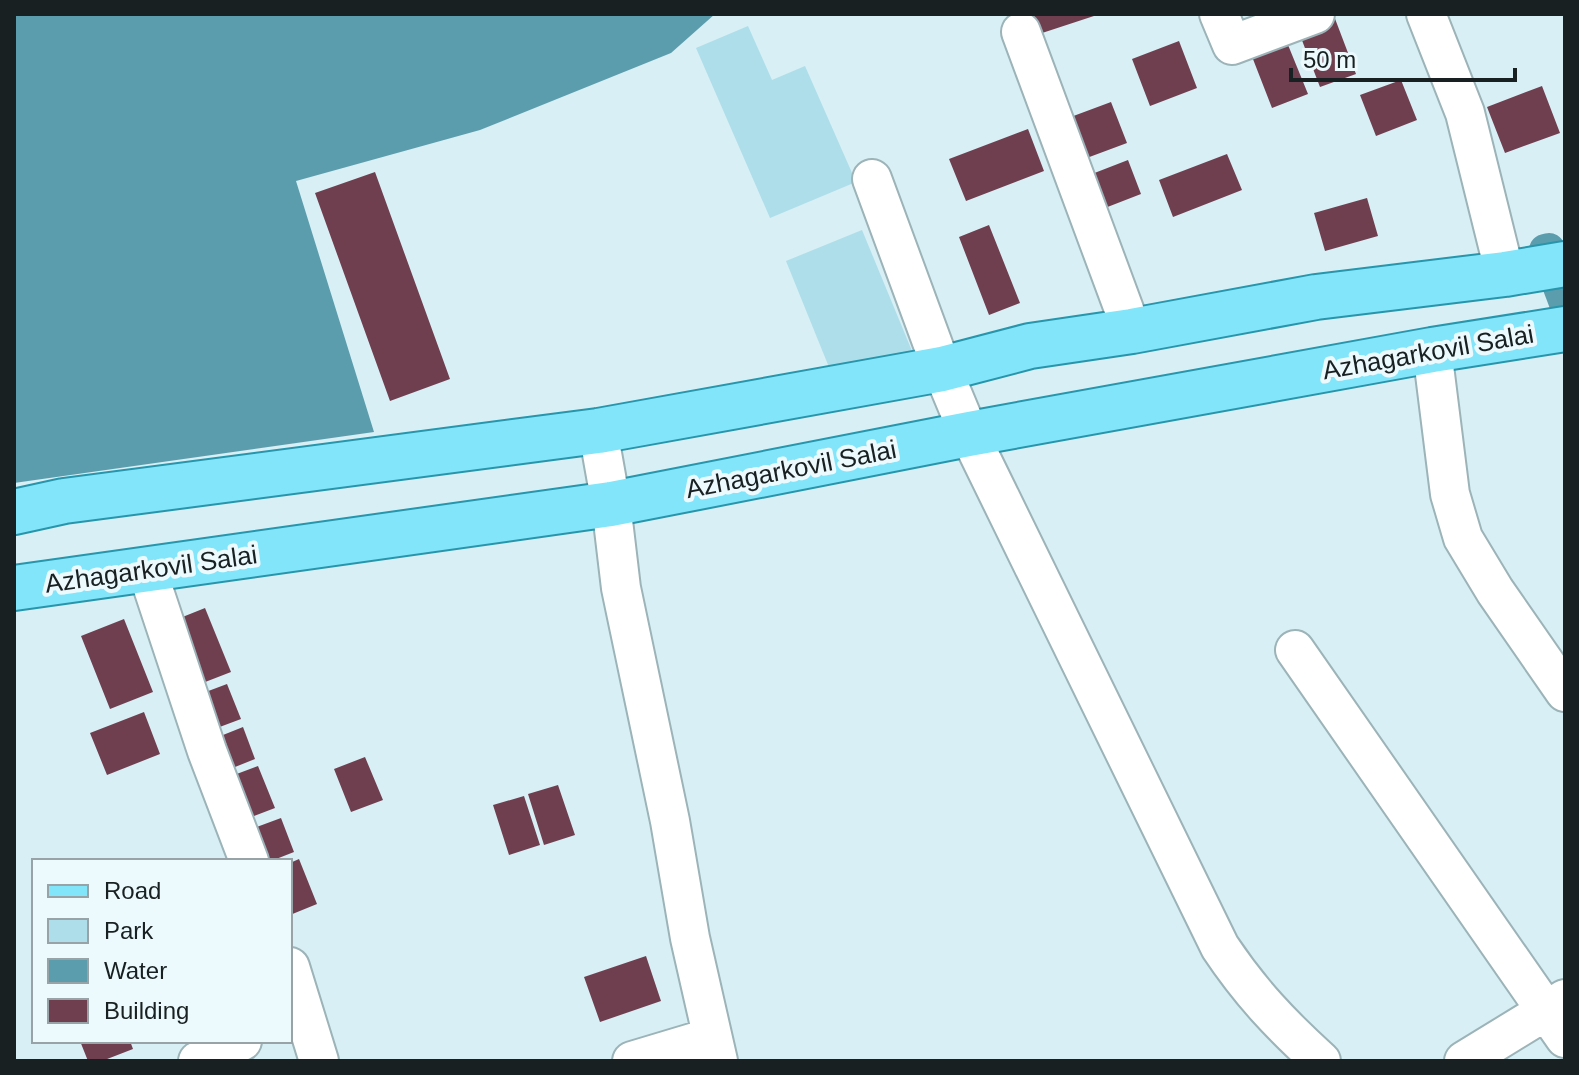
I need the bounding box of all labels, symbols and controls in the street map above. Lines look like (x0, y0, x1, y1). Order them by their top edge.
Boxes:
scale bar (1291, 32, 1515, 82)
text: 50 m (1303, 46, 1356, 73)
street label: Azhagarkovil Salai (1320, 319, 1536, 385)
street label: Azhagarkovil Salai (683, 434, 899, 504)
street label: Azhagarkovil Salai (43, 539, 259, 599)
legend (32, 859, 292, 1043)
text: Road (104, 877, 161, 904)
text: Park (104, 917, 154, 944)
text: Water (104, 957, 167, 984)
text: Building (104, 997, 189, 1024)

